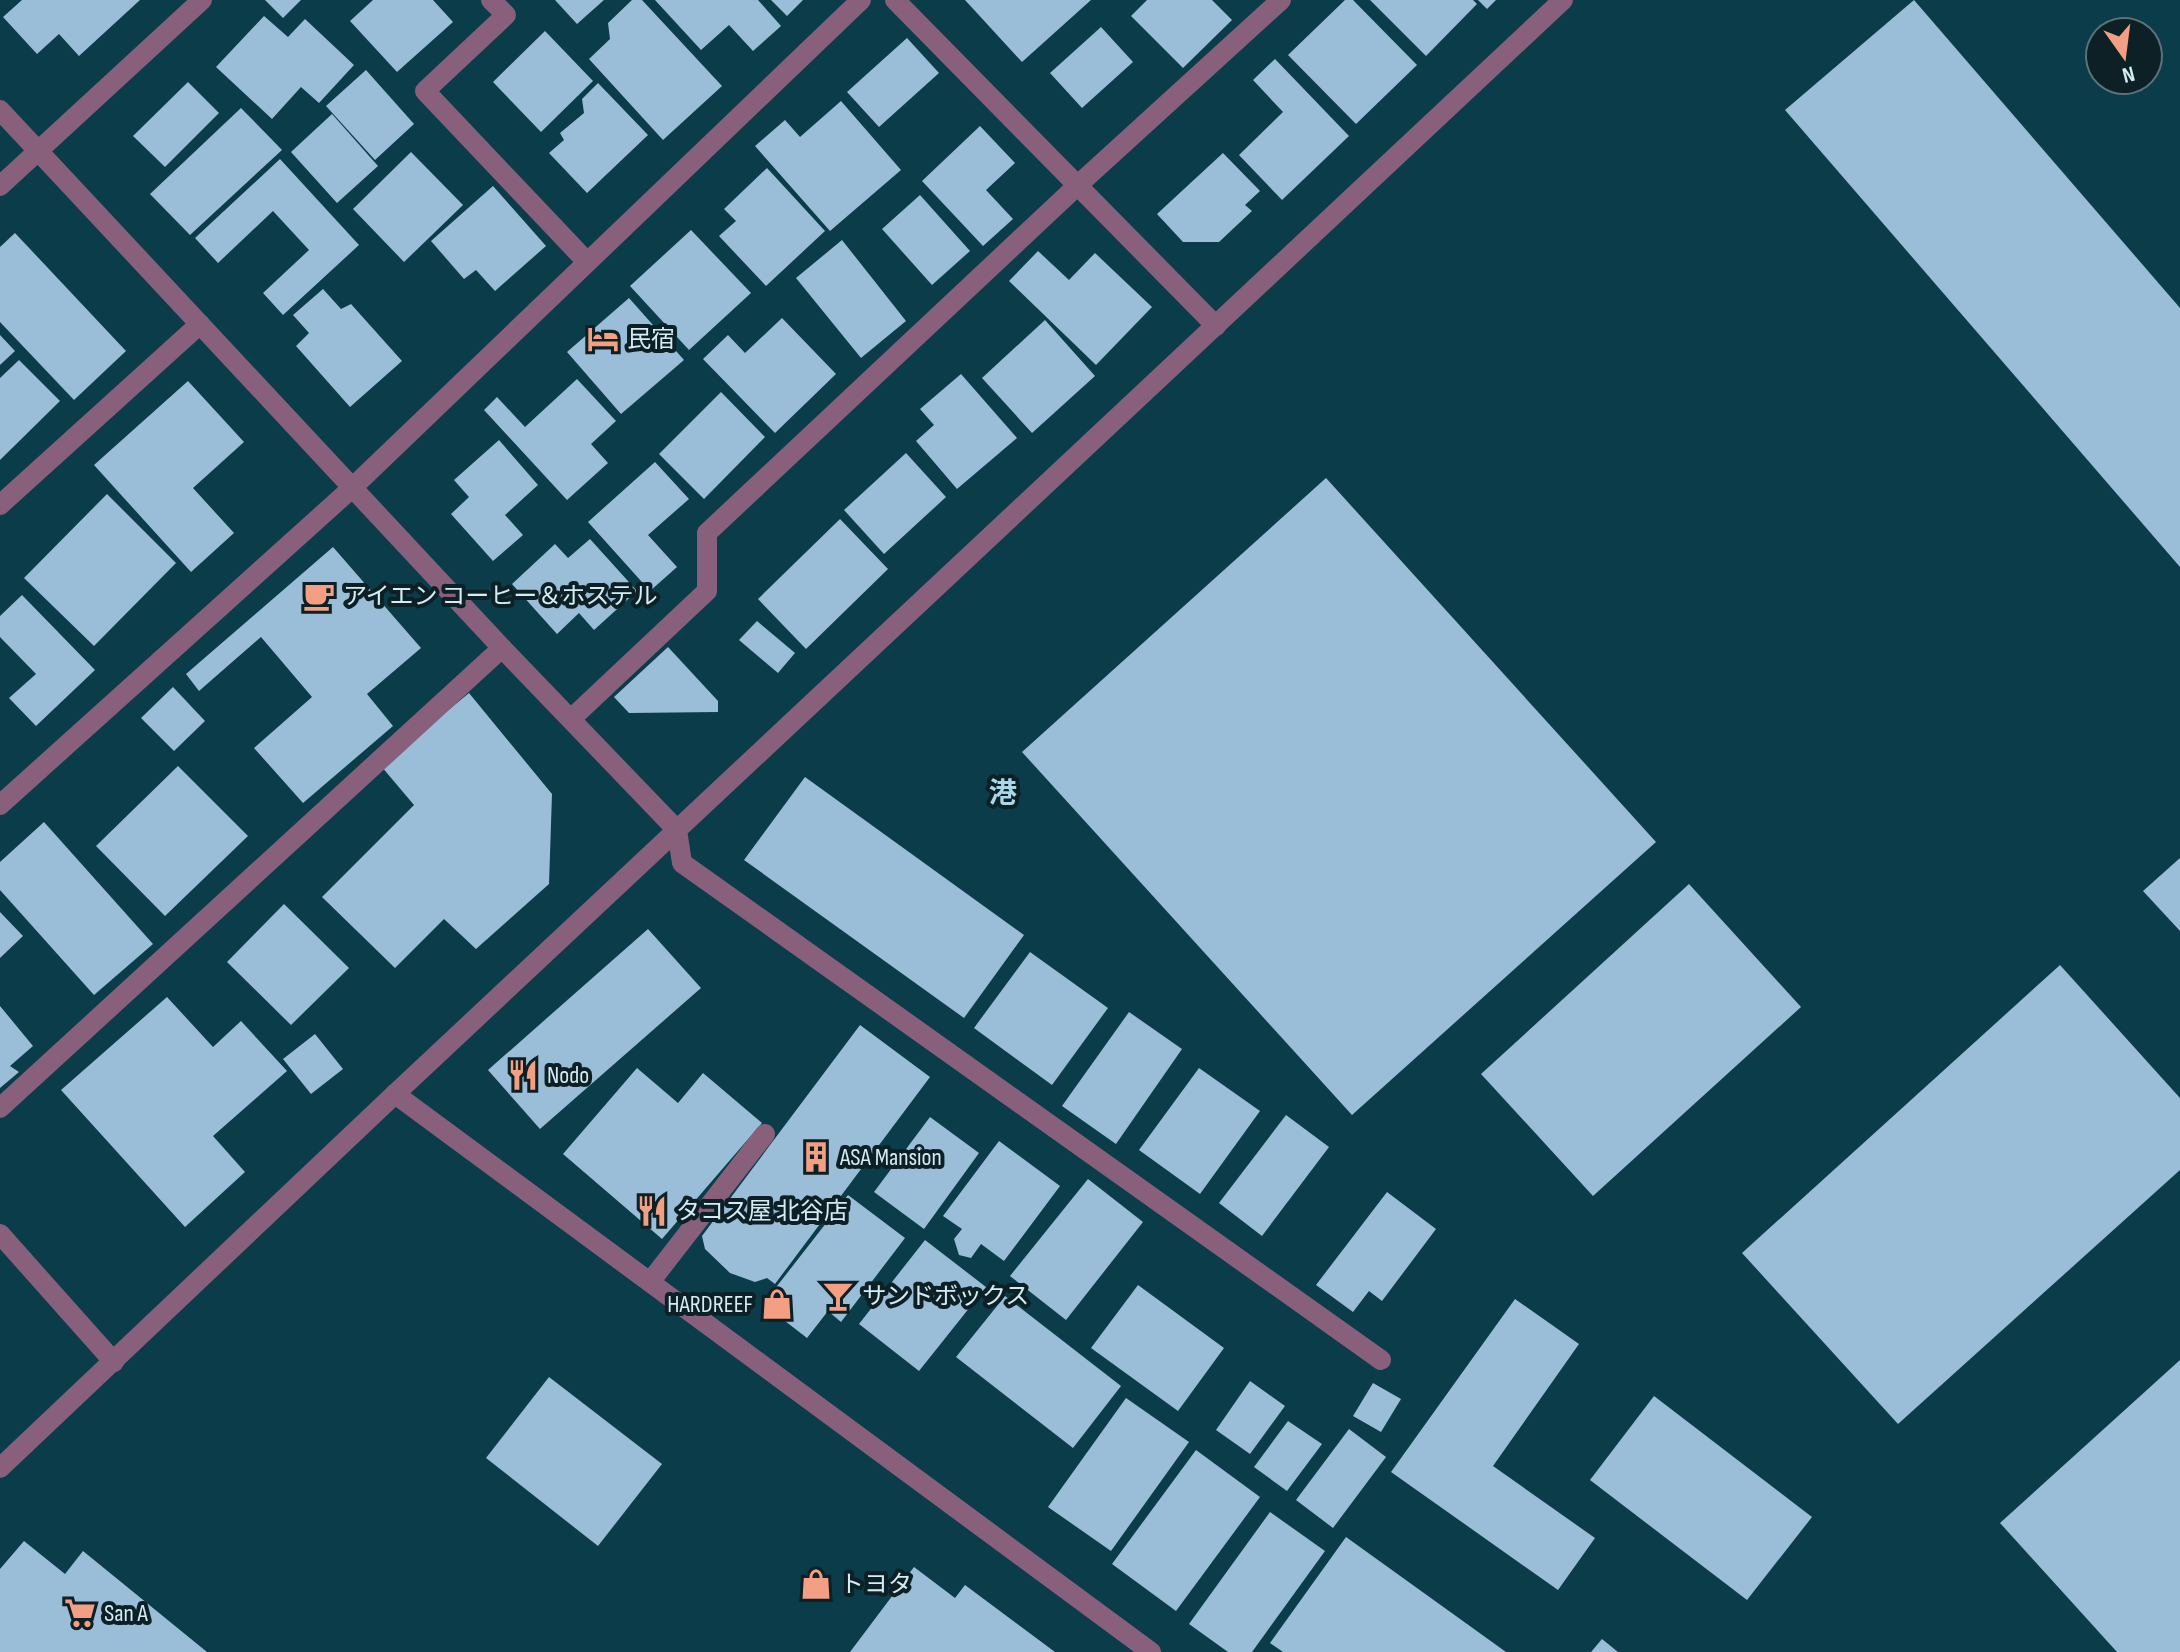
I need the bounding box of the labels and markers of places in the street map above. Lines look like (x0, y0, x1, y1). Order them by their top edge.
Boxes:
hotel icon: 民宿 (586, 322, 620, 356)
place label: 民宿 (627, 325, 675, 354)
cafe icon: アイエン コーヒー＆ホステル (302, 579, 336, 613)
place label: アイエン コーヒー＆ホステル (343, 582, 657, 611)
restaurant icon: Nodo (506, 1058, 540, 1092)
place label: Nodo (547, 1061, 589, 1090)
building icon: ASA Mansion (799, 1140, 833, 1174)
place label: ASA Mansion (839, 1143, 942, 1172)
restaurant icon: タコス屋 北谷店 (635, 1194, 669, 1228)
place label: タコス屋 北谷店 (676, 1197, 848, 1226)
bar icon: サンドボックス (821, 1279, 855, 1313)
place label: サンドボックス (862, 1282, 1029, 1311)
shop icon: HARDREEF (760, 1287, 794, 1321)
place label: HARDREEF (667, 1290, 753, 1319)
shop icon: トヨタ (799, 1567, 833, 1601)
place label: トヨタ (840, 1570, 912, 1599)
supermarket icon: San A (63, 1596, 97, 1630)
place label: San A (104, 1599, 149, 1628)

